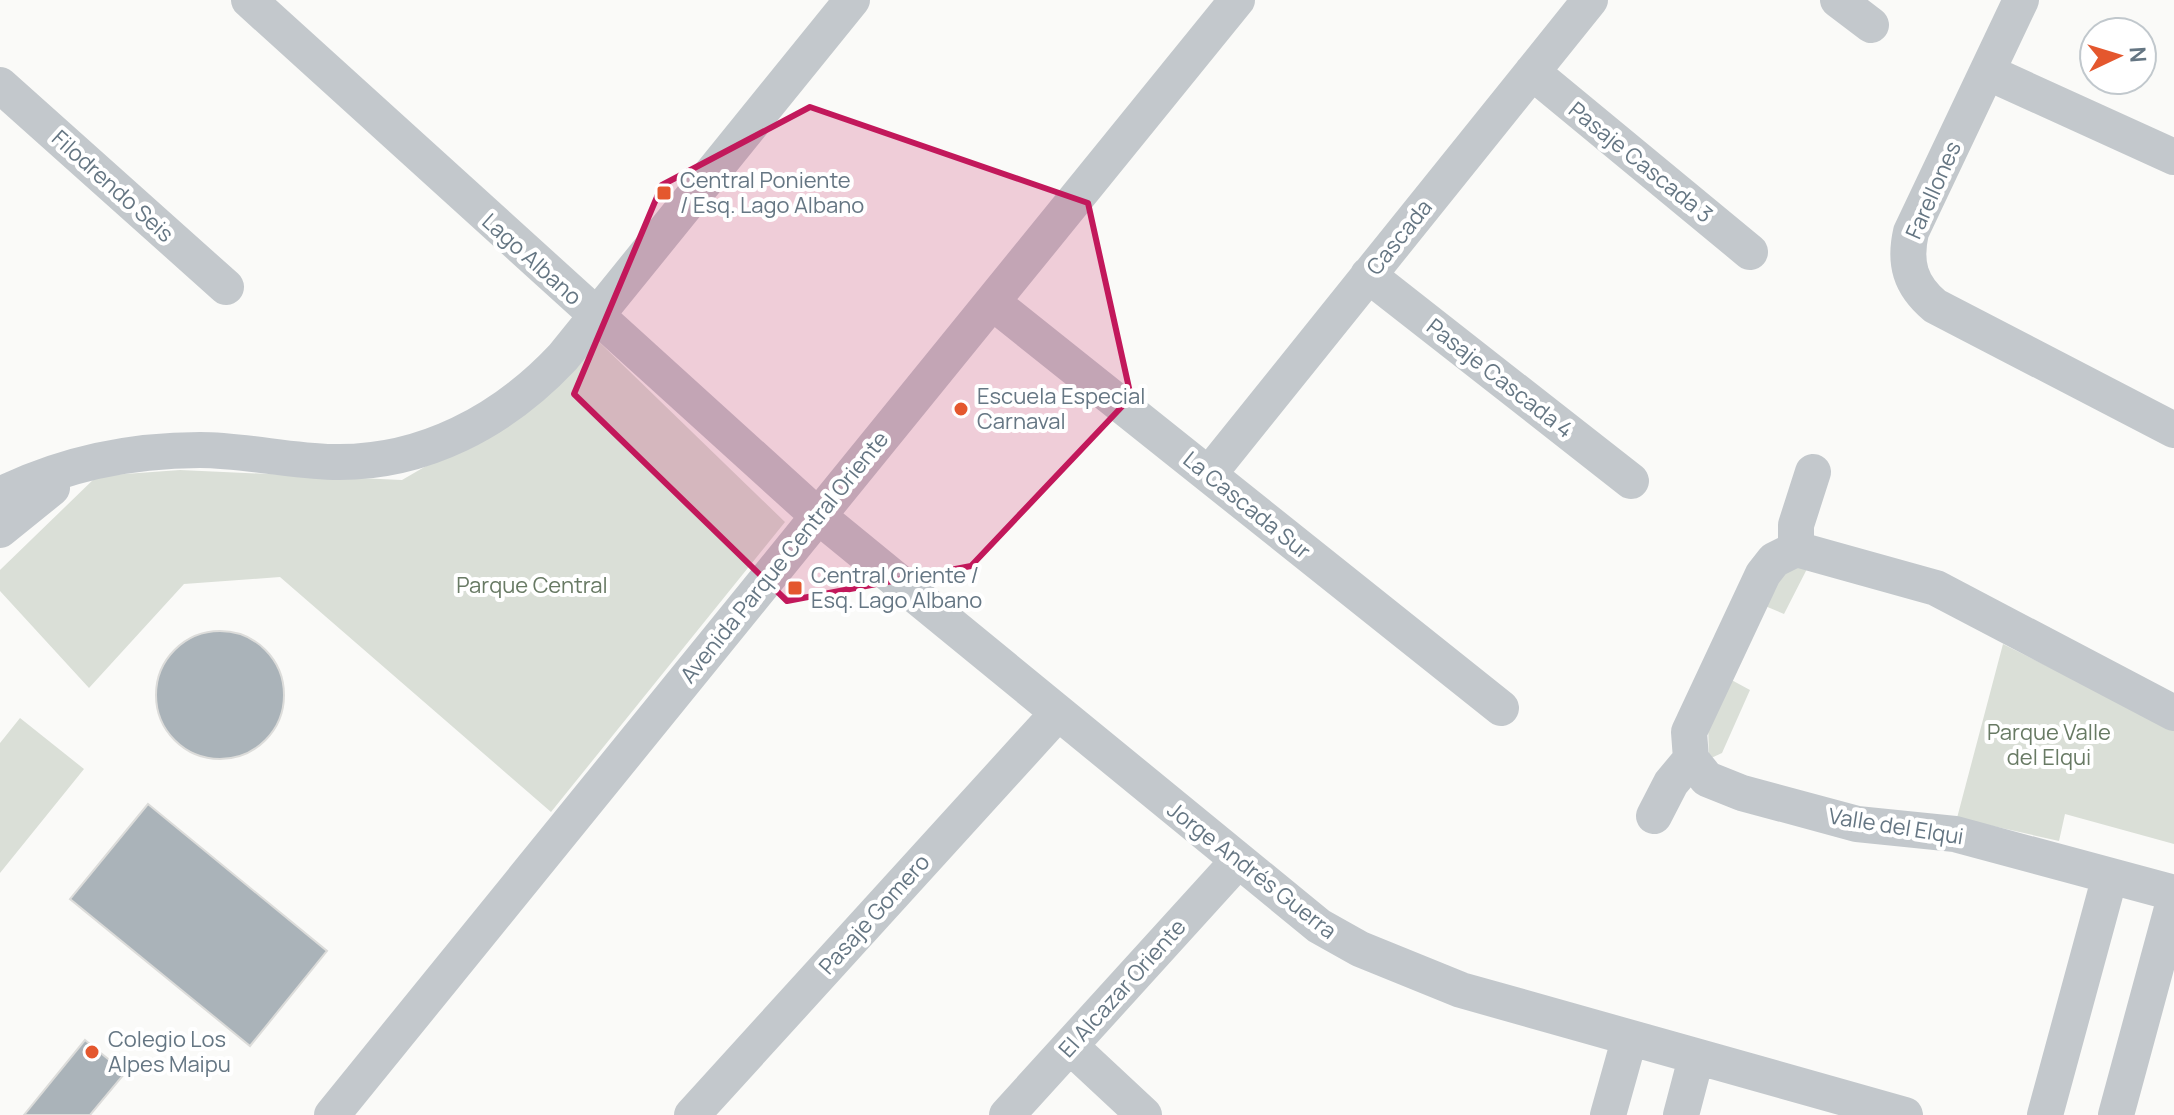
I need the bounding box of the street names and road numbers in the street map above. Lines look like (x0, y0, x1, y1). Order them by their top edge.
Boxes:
street label: Pasaje Cascada 3 (1563, 95, 1719, 229)
street label: Filodrendo Seis (46, 123, 180, 249)
street label: Farellones (1898, 136, 1968, 244)
street label: Cascada (1359, 193, 1439, 281)
street label: Lago Albano (476, 206, 588, 312)
street label: Pasaje Cascada 4 (1421, 311, 1579, 445)
street label: Avenida Parque Central Oriente (673, 425, 895, 689)
street label: La Cascada Sur (1177, 444, 1317, 566)
street label: Jorge Andrés Guerra (1161, 795, 1343, 945)
street label: Valle del Elqui (1826, 801, 1966, 851)
street label: Pasaje Gomero (812, 847, 936, 981)
street label: El Alcazar Oriente (1052, 912, 1192, 1064)

